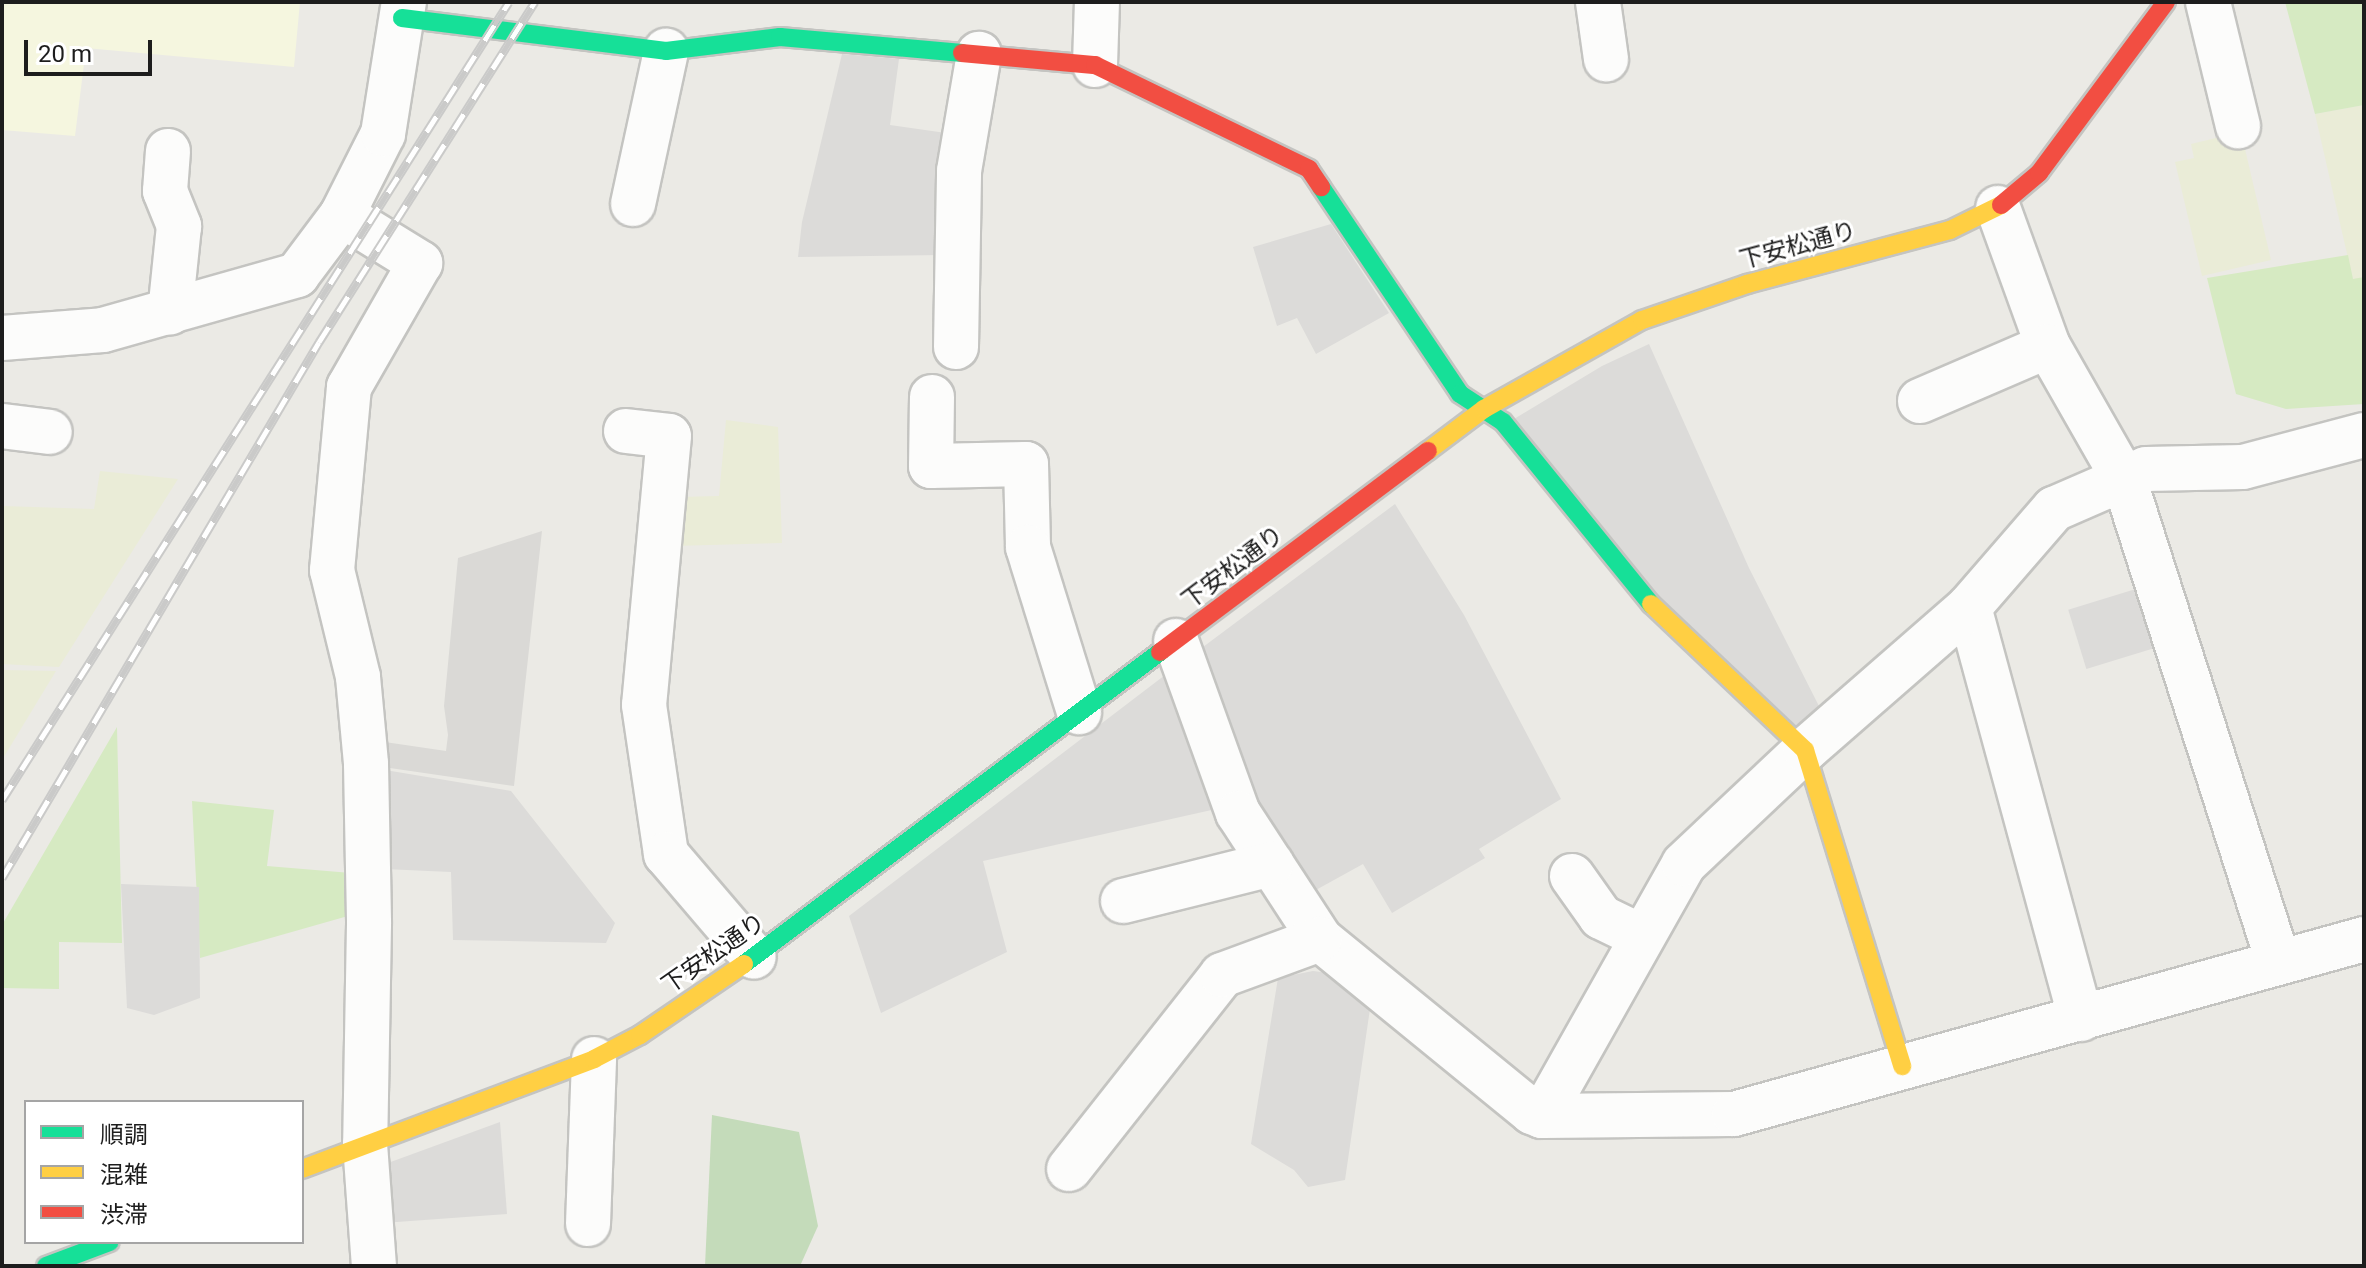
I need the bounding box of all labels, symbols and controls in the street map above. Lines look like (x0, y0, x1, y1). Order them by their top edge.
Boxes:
scale bar (28, 24, 156, 74)
text: 20 m (38, 40, 92, 68)
street label: 下安松通り (1736, 217, 1860, 275)
street label: 下安松通り (1176, 520, 1290, 616)
street label: 下安松通り (657, 908, 771, 1000)
legend (24, 1100, 304, 1244)
text: 順調 (100, 1121, 148, 1149)
text: 混雑 (100, 1161, 148, 1189)
text: 渋滞 (100, 1201, 148, 1229)

